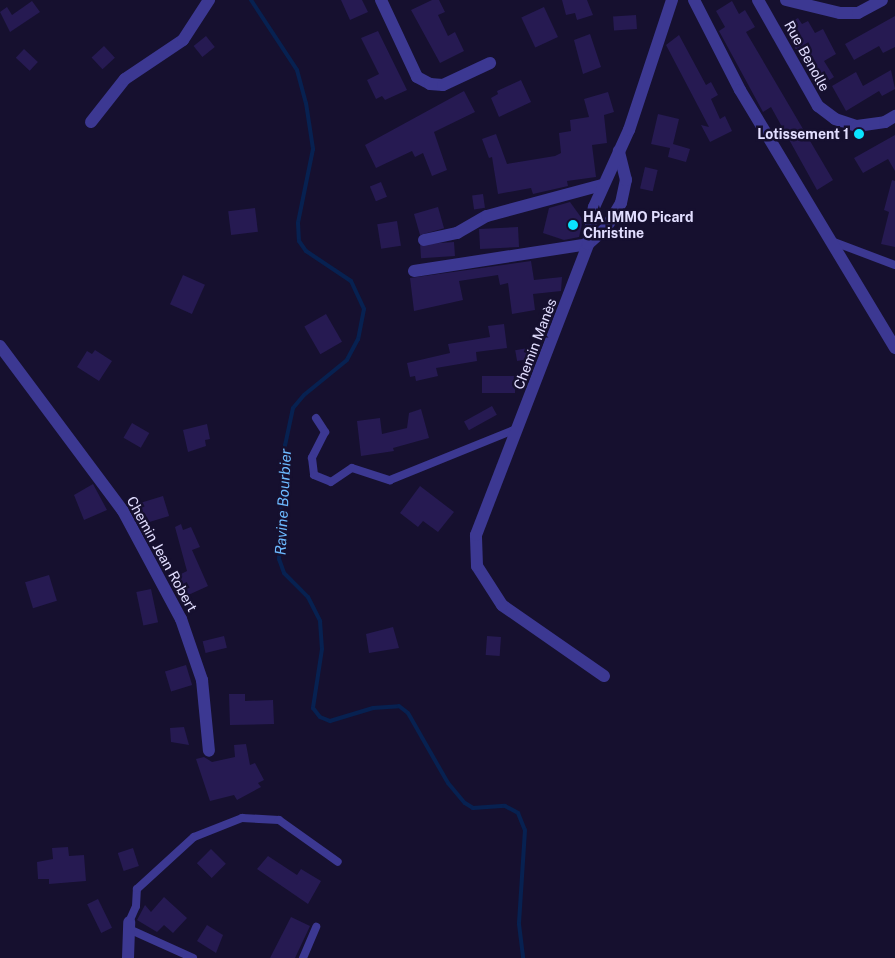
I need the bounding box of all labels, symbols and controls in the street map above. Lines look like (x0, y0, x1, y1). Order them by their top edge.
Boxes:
street label: Rue Benolle (781, 18, 833, 94)
place label: Lotissement 1 (757, 126, 849, 142)
marker: Lotissement 1 (853, 128, 865, 140)
place label: HA IMMO Picard Christine (583, 209, 694, 242)
marker: HA IMMO Picard Christine (567, 219, 579, 231)
street label: Chemin Manès (510, 296, 560, 392)
water label: Ravine Bourbier (271, 448, 295, 556)
street label: Chemin Jean Robert (123, 493, 201, 615)

